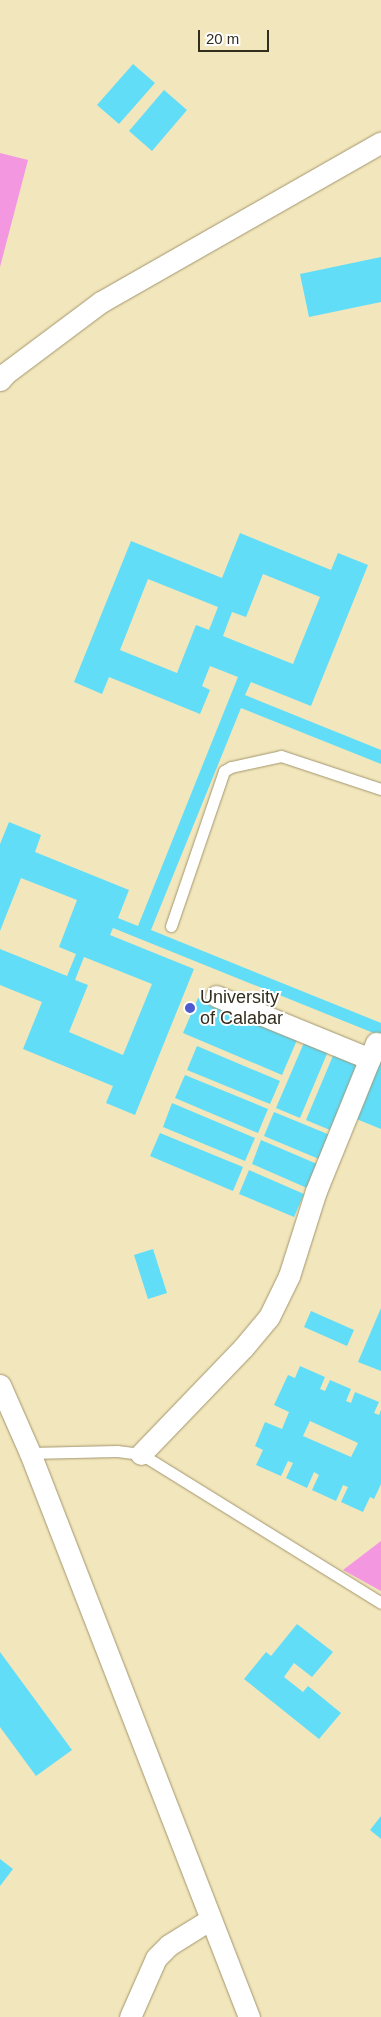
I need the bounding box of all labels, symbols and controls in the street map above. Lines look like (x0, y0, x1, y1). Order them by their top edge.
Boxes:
scale bar (201, 20, 272, 52)
text: 20 m (206, 30, 239, 47)
place label: University of Calabar (200, 987, 283, 1030)
marker: University of Calabar (184, 1002, 196, 1014)

